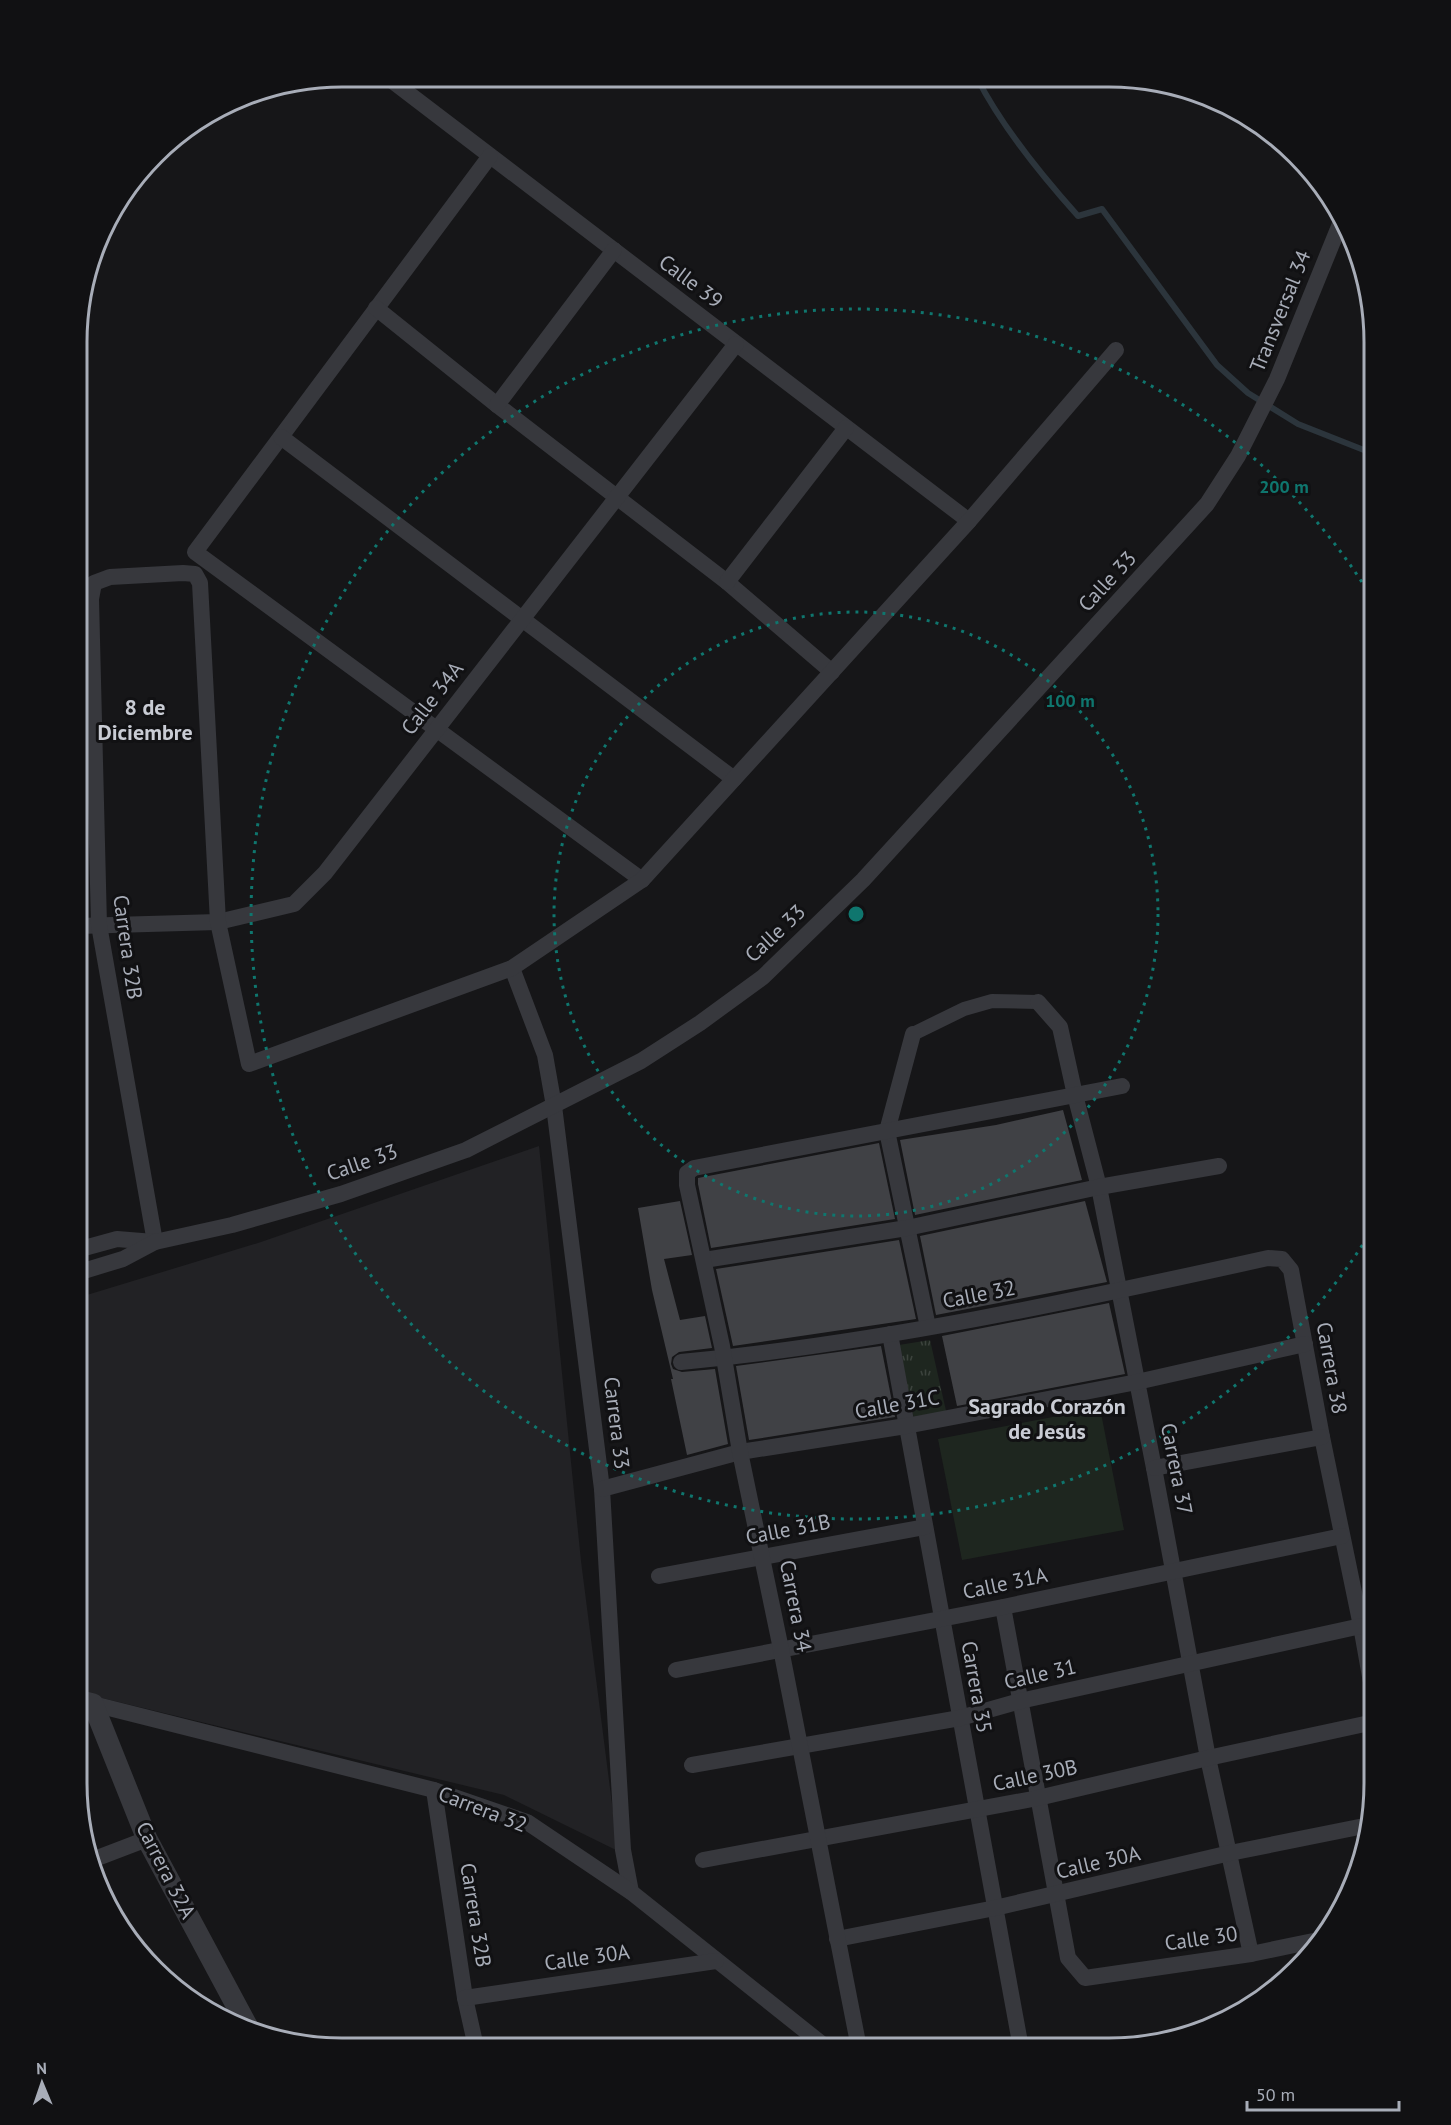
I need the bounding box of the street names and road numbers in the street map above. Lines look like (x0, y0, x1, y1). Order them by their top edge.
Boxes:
street label: Transversal 34 (1243, 246, 1317, 376)
street label: Calle 39 (654, 248, 728, 314)
street label: Calle 33 (1072, 545, 1142, 617)
street label: Calle 34A (395, 655, 469, 740)
street label: Carrera 32B (107, 893, 149, 1001)
street label: Calle 33 (739, 898, 811, 968)
street label: Calle 33 (323, 1137, 401, 1187)
street label: Calle 32 (940, 1274, 1018, 1314)
street label: Carrera 38 (1311, 1320, 1353, 1416)
street label: Carrera 33 (598, 1375, 636, 1471)
street label: Calle 31C (853, 1383, 941, 1425)
street label: Carrera 37 (1155, 1421, 1199, 1517)
street label: Calle 31B (743, 1508, 833, 1550)
street label: Carrera 34 (774, 1558, 818, 1654)
street label: Calle 31A (960, 1561, 1050, 1605)
street label: Carrera 35 (956, 1639, 998, 1735)
street label: Calle 31 (1001, 1653, 1079, 1695)
street label: Calle 30B (990, 1753, 1080, 1797)
street label: Carrera 32 (435, 1780, 531, 1838)
street label: Carrera 32A (130, 1817, 202, 1924)
street label: Calle 30A (1053, 1839, 1144, 1885)
street label: Carrera 32B (454, 1861, 498, 1969)
street label: Calle 30 (1163, 1920, 1239, 1956)
street label: Calle 30A (543, 1938, 632, 1976)

